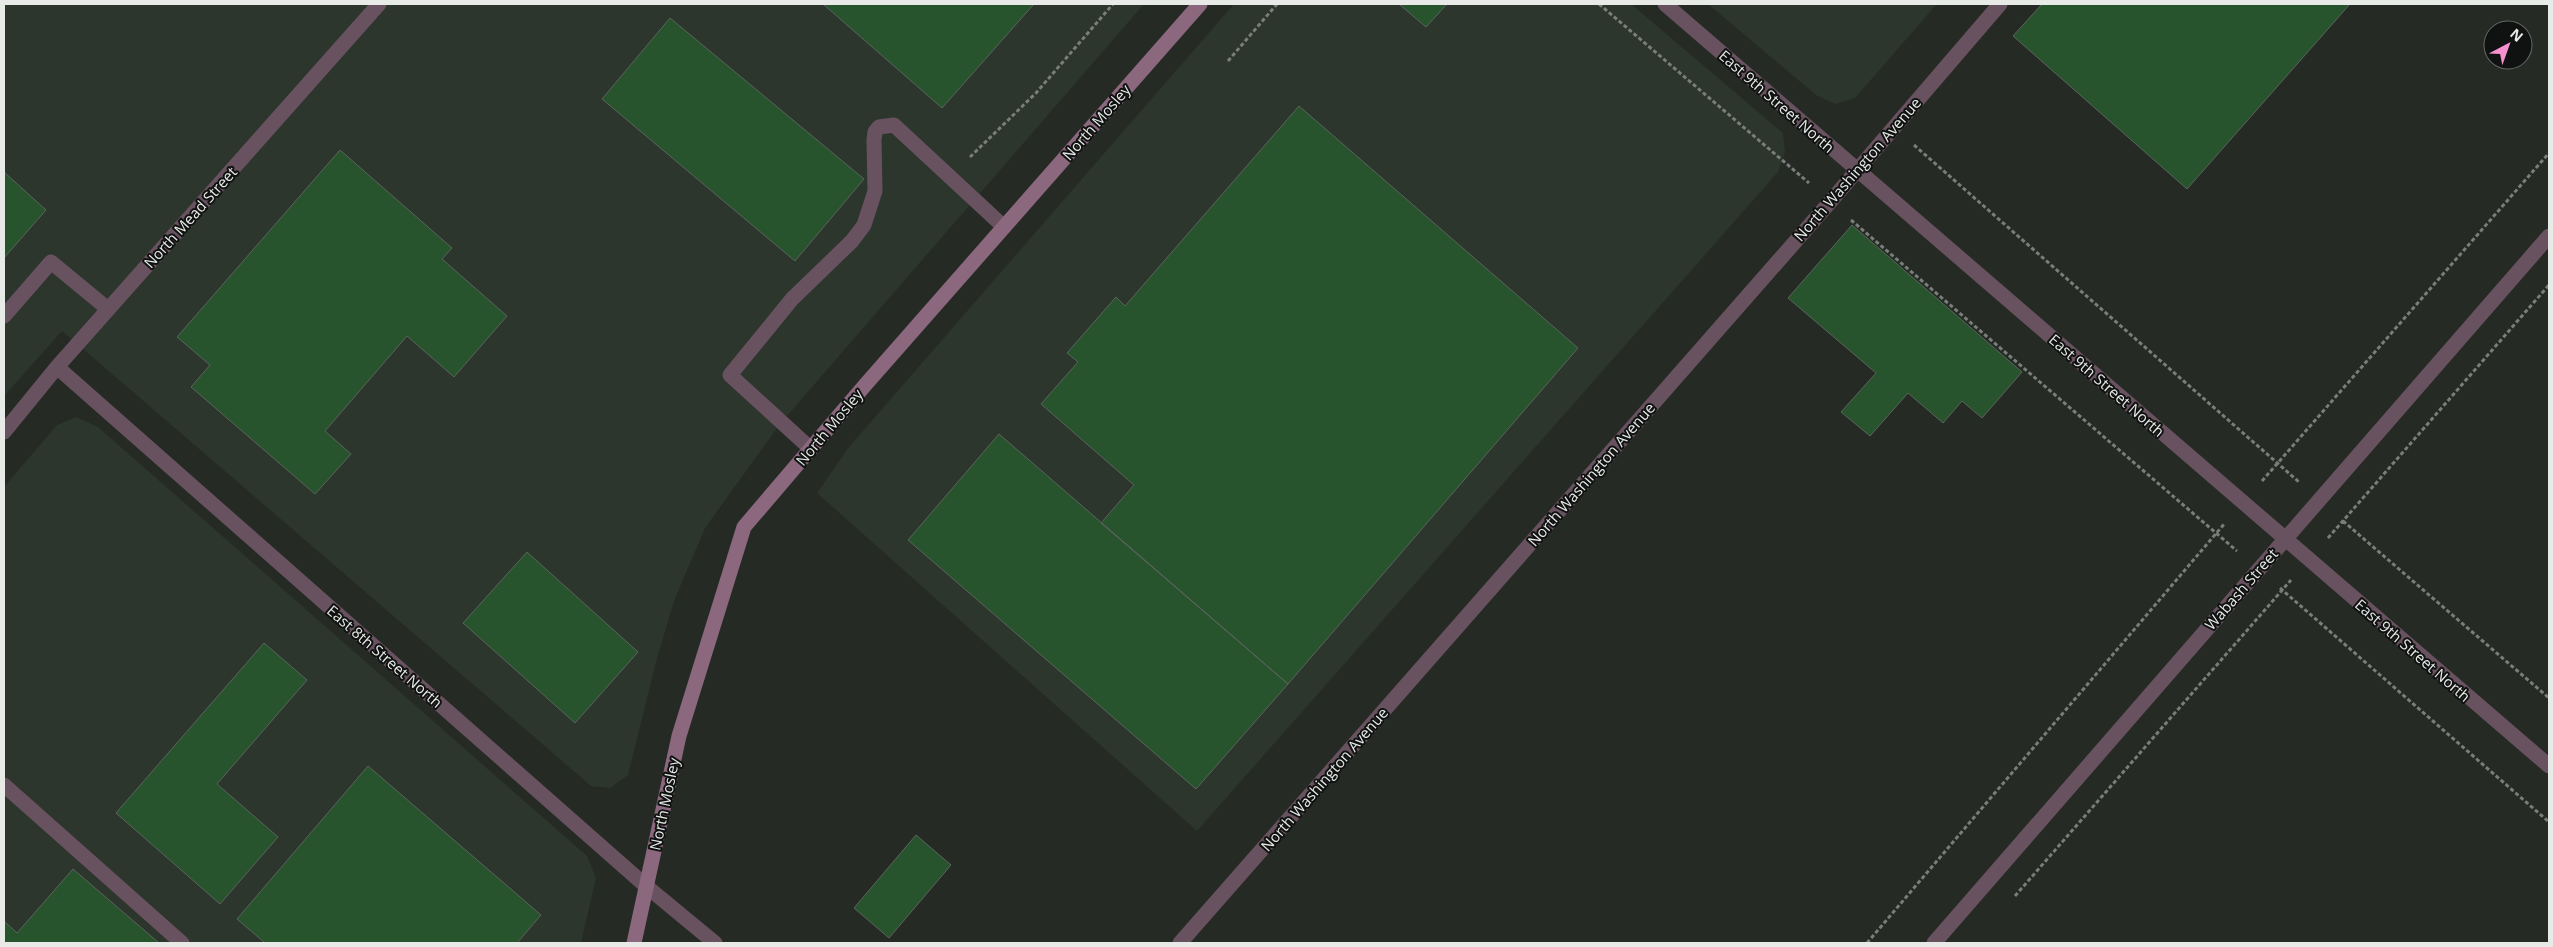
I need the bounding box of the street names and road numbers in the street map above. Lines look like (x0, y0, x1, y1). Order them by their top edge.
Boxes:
street label: East 9th Street North (1715, 45, 1839, 157)
street label: North Mosley (1058, 79, 1135, 164)
street label: North Washington Avenue (1789, 93, 1925, 245)
street label: North Mead Street (139, 162, 241, 272)
street label: East 9th Street North (2045, 329, 2169, 441)
street label: North Mosley (791, 384, 867, 470)
street label: North Washington Avenue (1523, 398, 1659, 550)
street label: Wabash Street (2200, 544, 2282, 634)
street label: East 9th Street North (2351, 594, 2475, 706)
street label: East 8th Street North (323, 600, 447, 712)
street label: North Washington Avenue (1256, 703, 1392, 855)
street label: North Mosley (644, 755, 684, 852)

